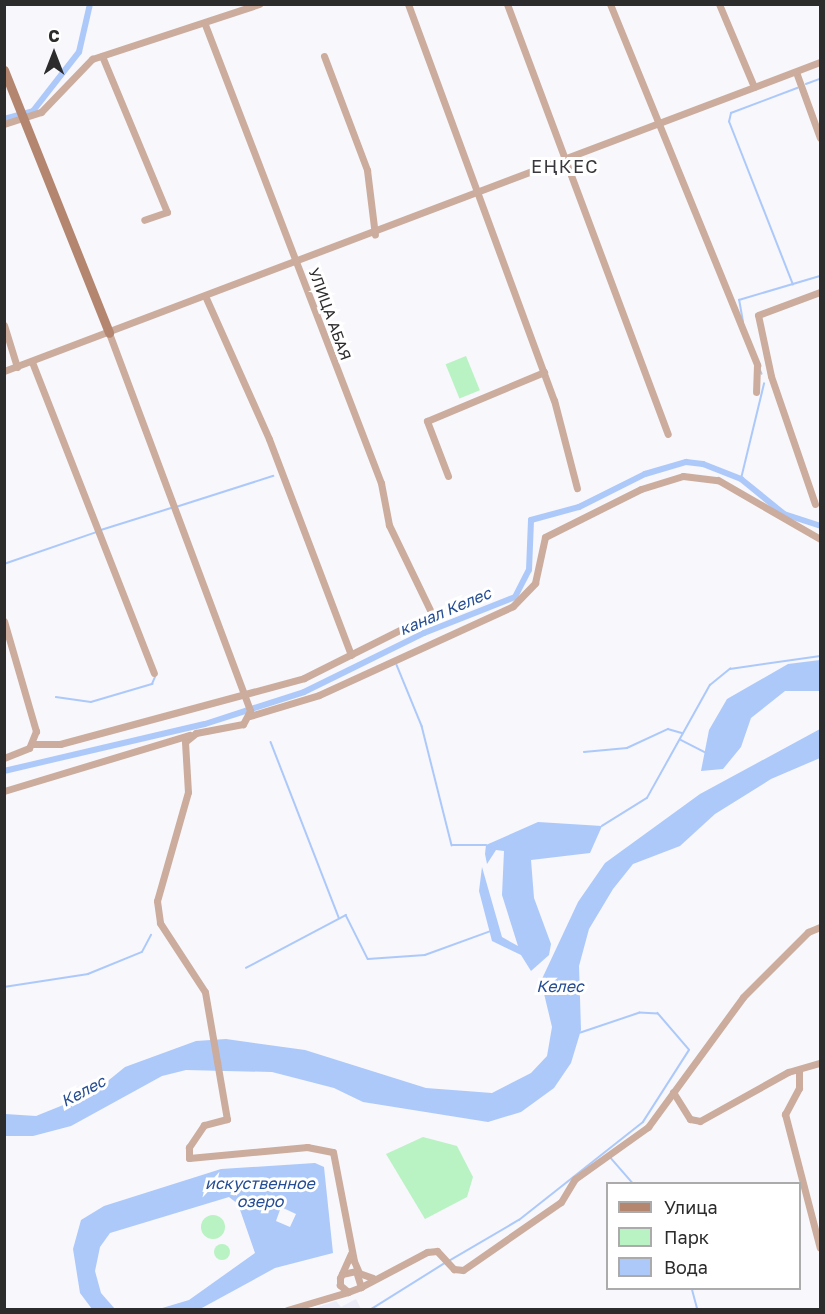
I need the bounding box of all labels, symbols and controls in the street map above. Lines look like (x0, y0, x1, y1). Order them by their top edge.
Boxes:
north arrow (24, 24, 84, 84)
text: С (48, 26, 60, 46)
district label: ЕҢКЕС (531, 155, 599, 177)
street label: УЛИЦА АБАЯ (305, 265, 355, 363)
water label: канал Келес (396, 583, 494, 639)
water label: Келес (536, 976, 584, 996)
water label: Келес (58, 1071, 108, 1111)
water label: искуственное озеро (205, 1173, 315, 1211)
legend (606, 1182, 801, 1290)
text: Улица (664, 1196, 718, 1218)
text: Парк (664, 1226, 709, 1248)
text: Вода (664, 1256, 708, 1278)

